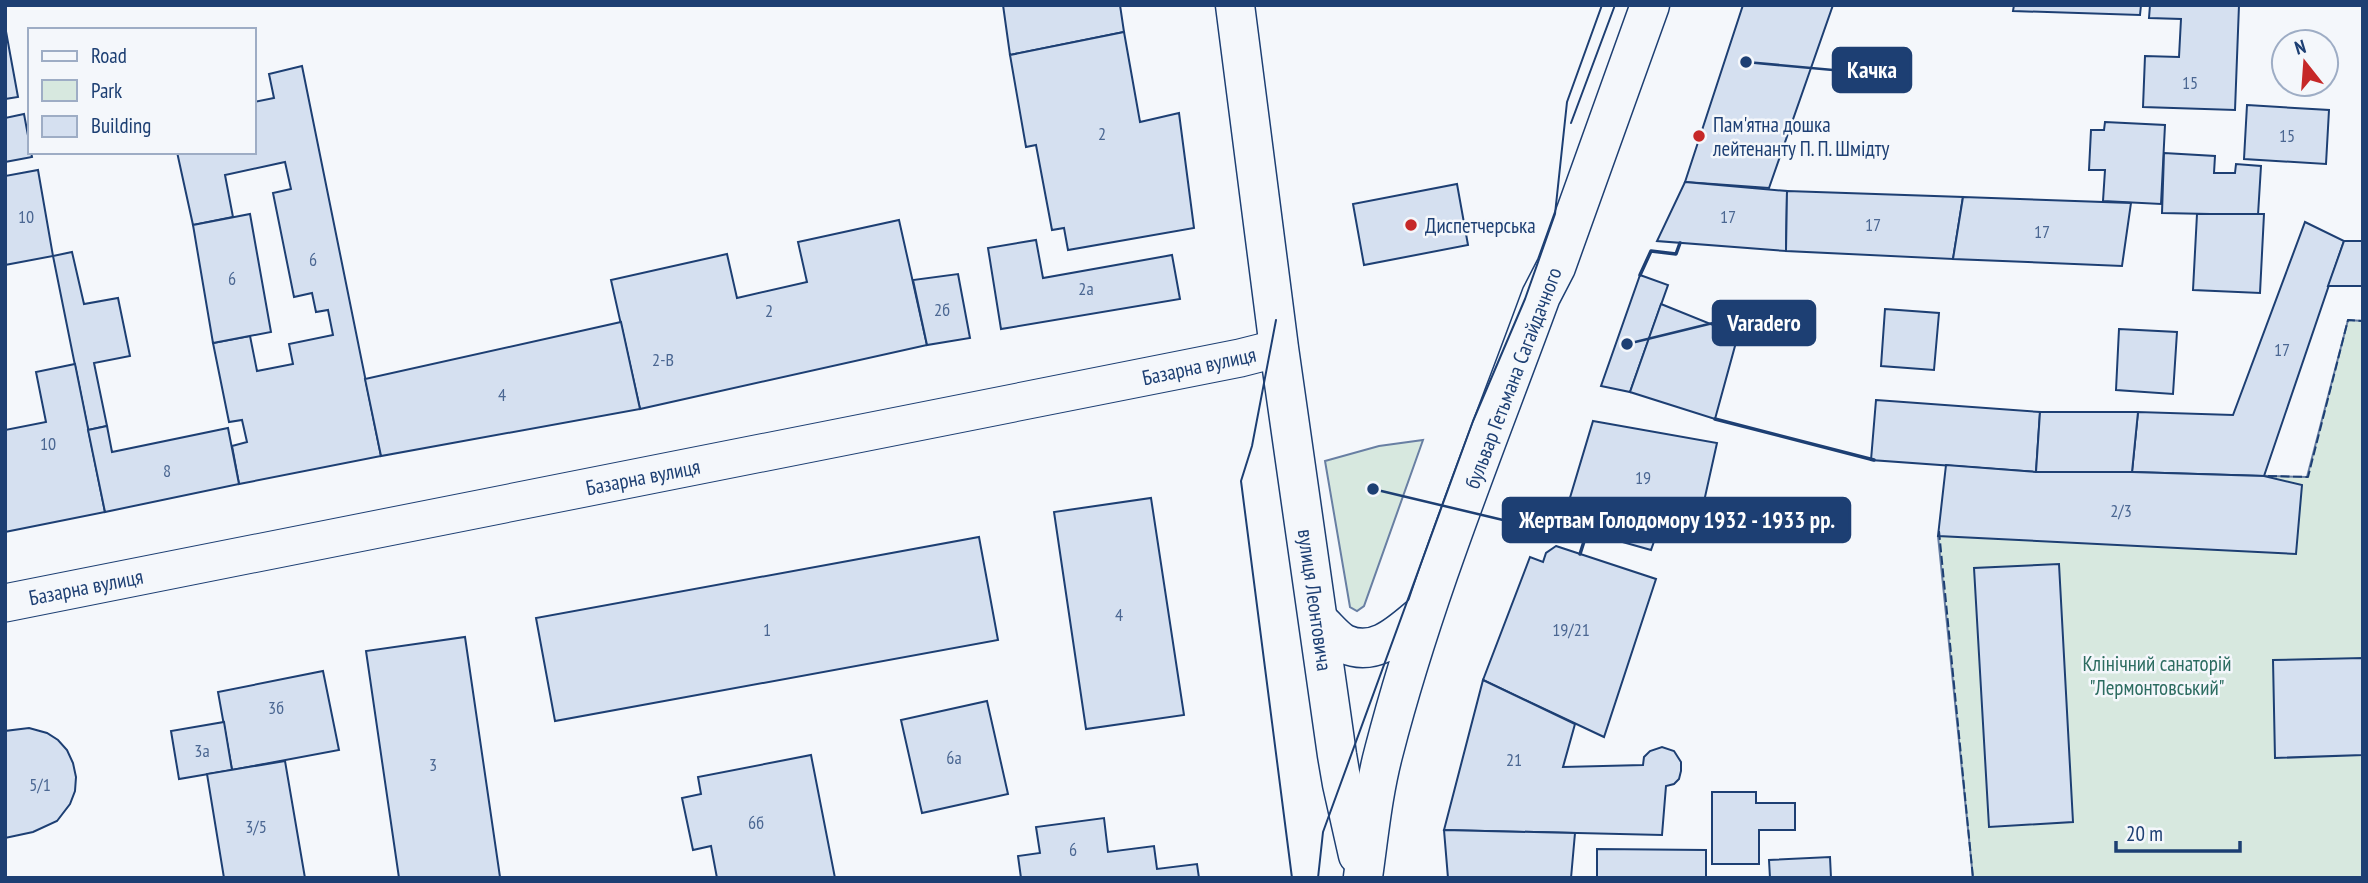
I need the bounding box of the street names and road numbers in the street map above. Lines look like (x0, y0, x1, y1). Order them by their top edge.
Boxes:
street label: бульвар Гетьмана Сагайдачного (1458, 264, 1568, 492)
street label: Базарна вулиця (1140, 341, 1258, 391)
street label: Базарна вулиця (584, 453, 702, 501)
street label: вулиця Леонтовича (1292, 527, 1338, 673)
street label: Базарна вулиця (27, 563, 145, 611)

